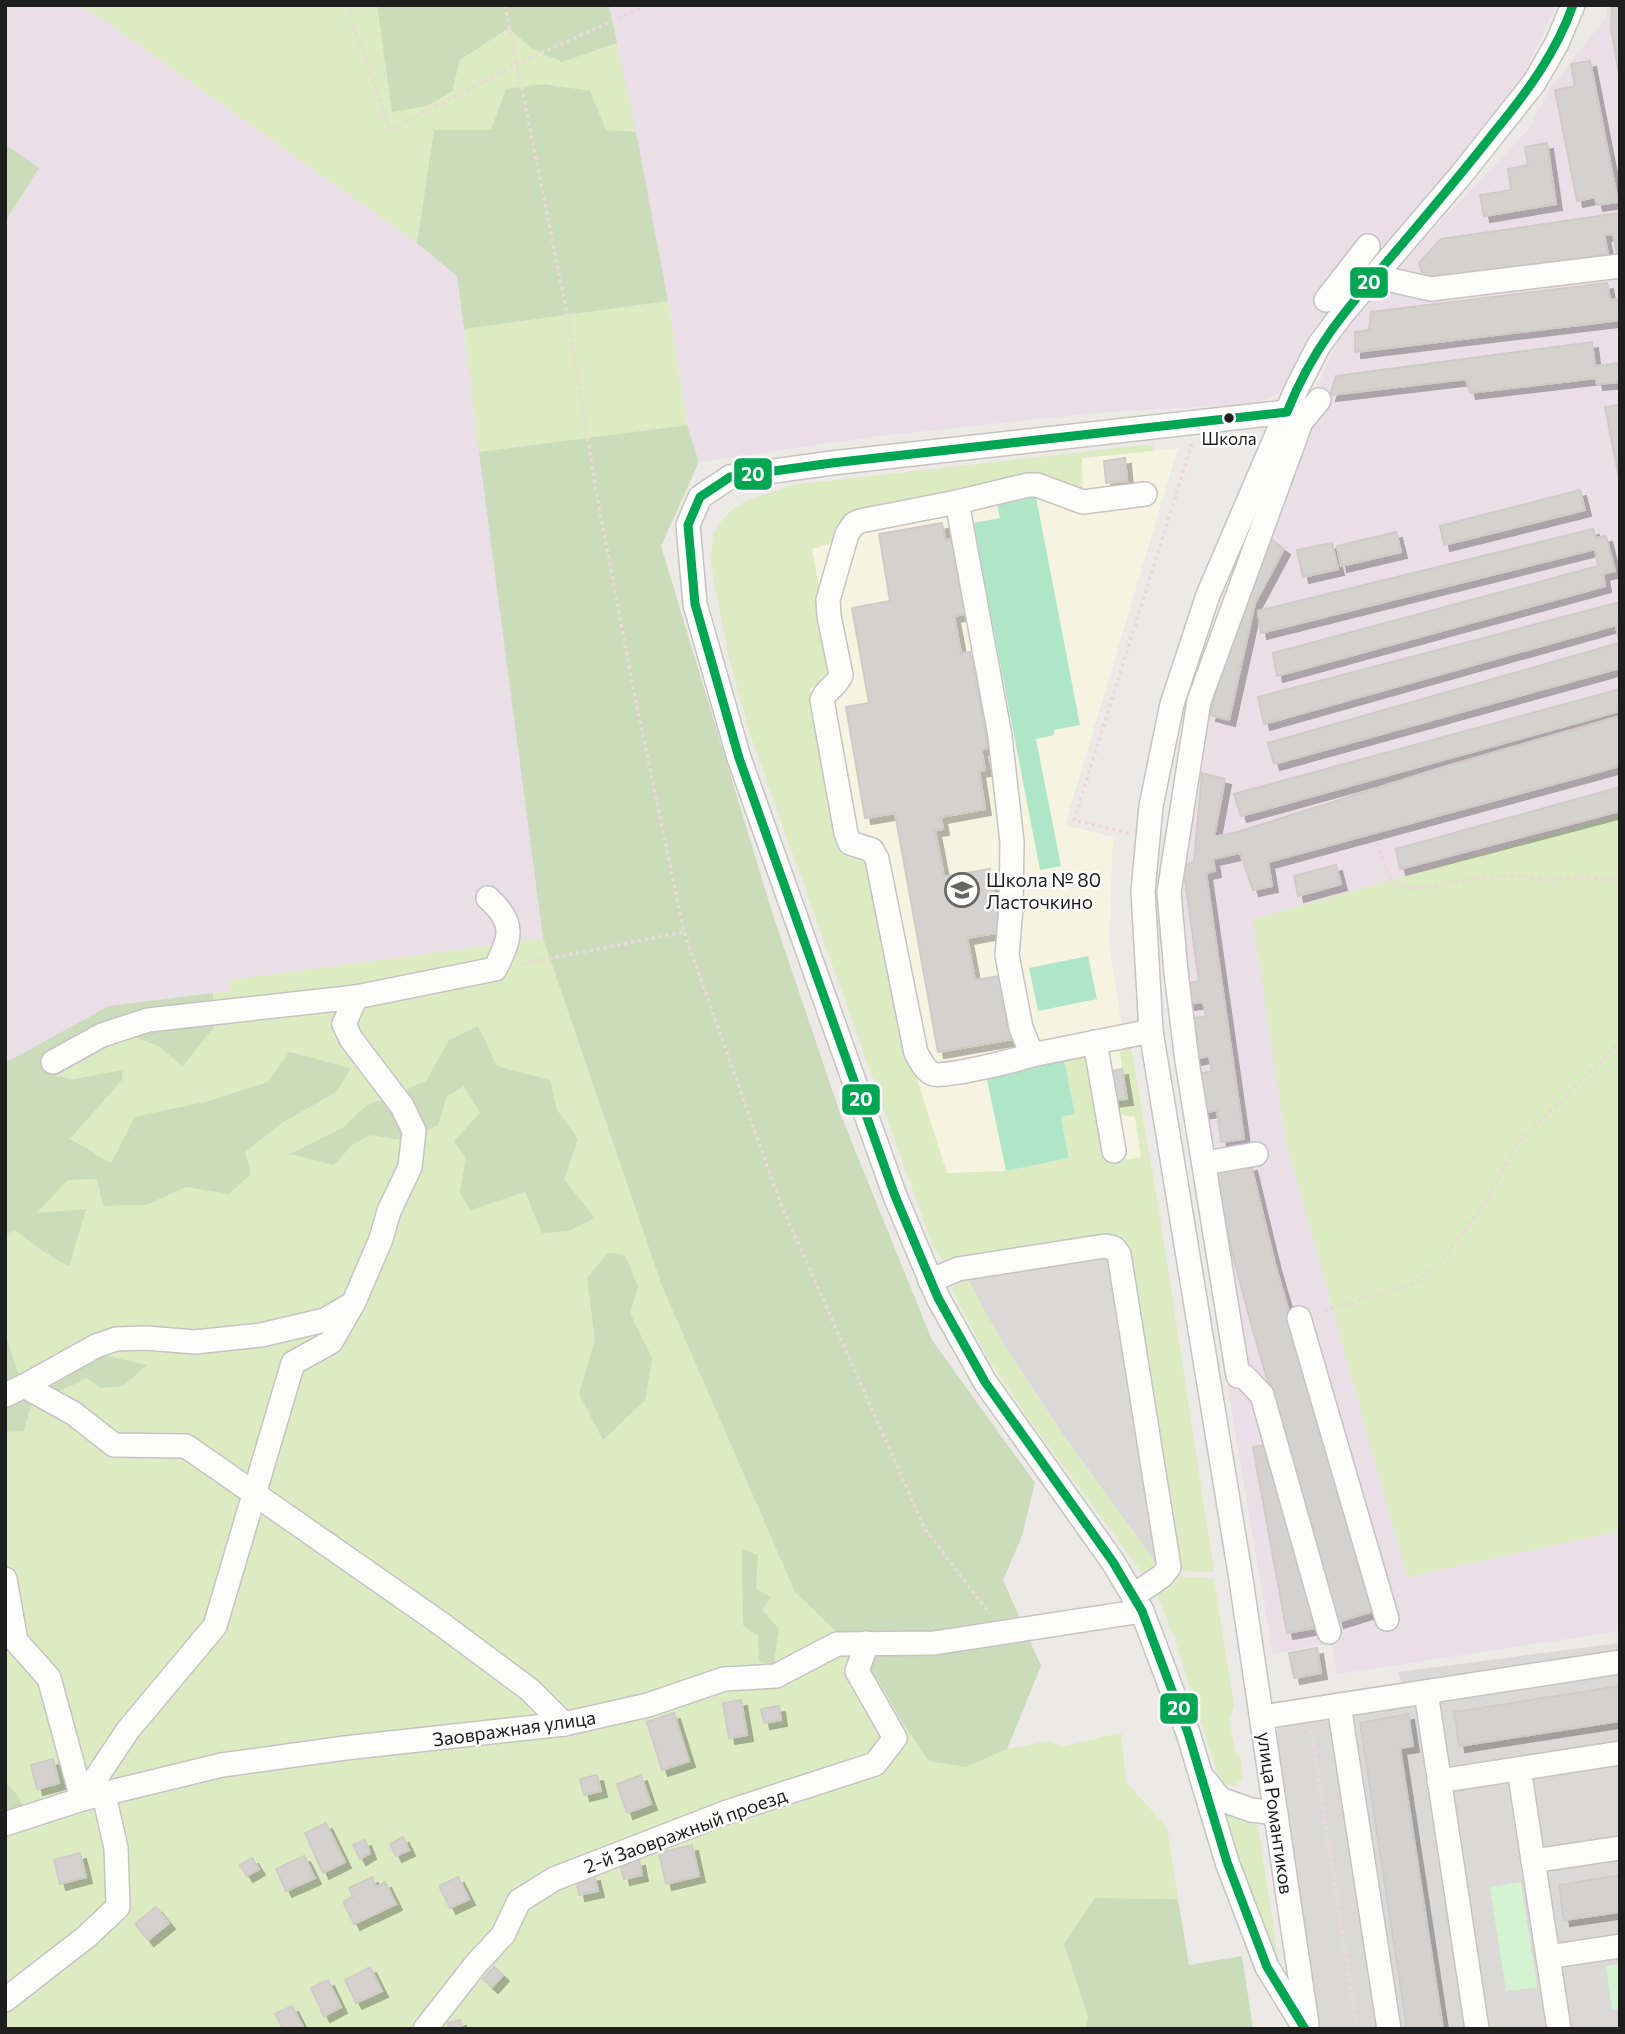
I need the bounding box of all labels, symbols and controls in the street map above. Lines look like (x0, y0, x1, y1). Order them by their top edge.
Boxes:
line badge: 20 (1349, 266, 1389, 299)
text: 20 (1357, 270, 1381, 293)
marker: Школа (1222, 411, 1236, 425)
place label: Школа (1201, 428, 1257, 449)
line badge: 20 (733, 457, 773, 491)
text: 20 (741, 462, 765, 485)
place label: Школа № 80 Ласточкино (986, 868, 1101, 913)
school or university icon: Школа № 80 Ласточкино (943, 871, 981, 909)
line badge: 20 (841, 1083, 881, 1116)
text: 20 (849, 1087, 873, 1110)
line badge: 20 (1159, 1692, 1199, 1725)
text: 20 (1167, 1696, 1191, 1719)
street label: Заовражная улица (431, 1705, 597, 1751)
street label: улица Романтиков (1253, 1730, 1299, 1896)
street label: 2-й Заовражный проезд (580, 1783, 790, 1877)

